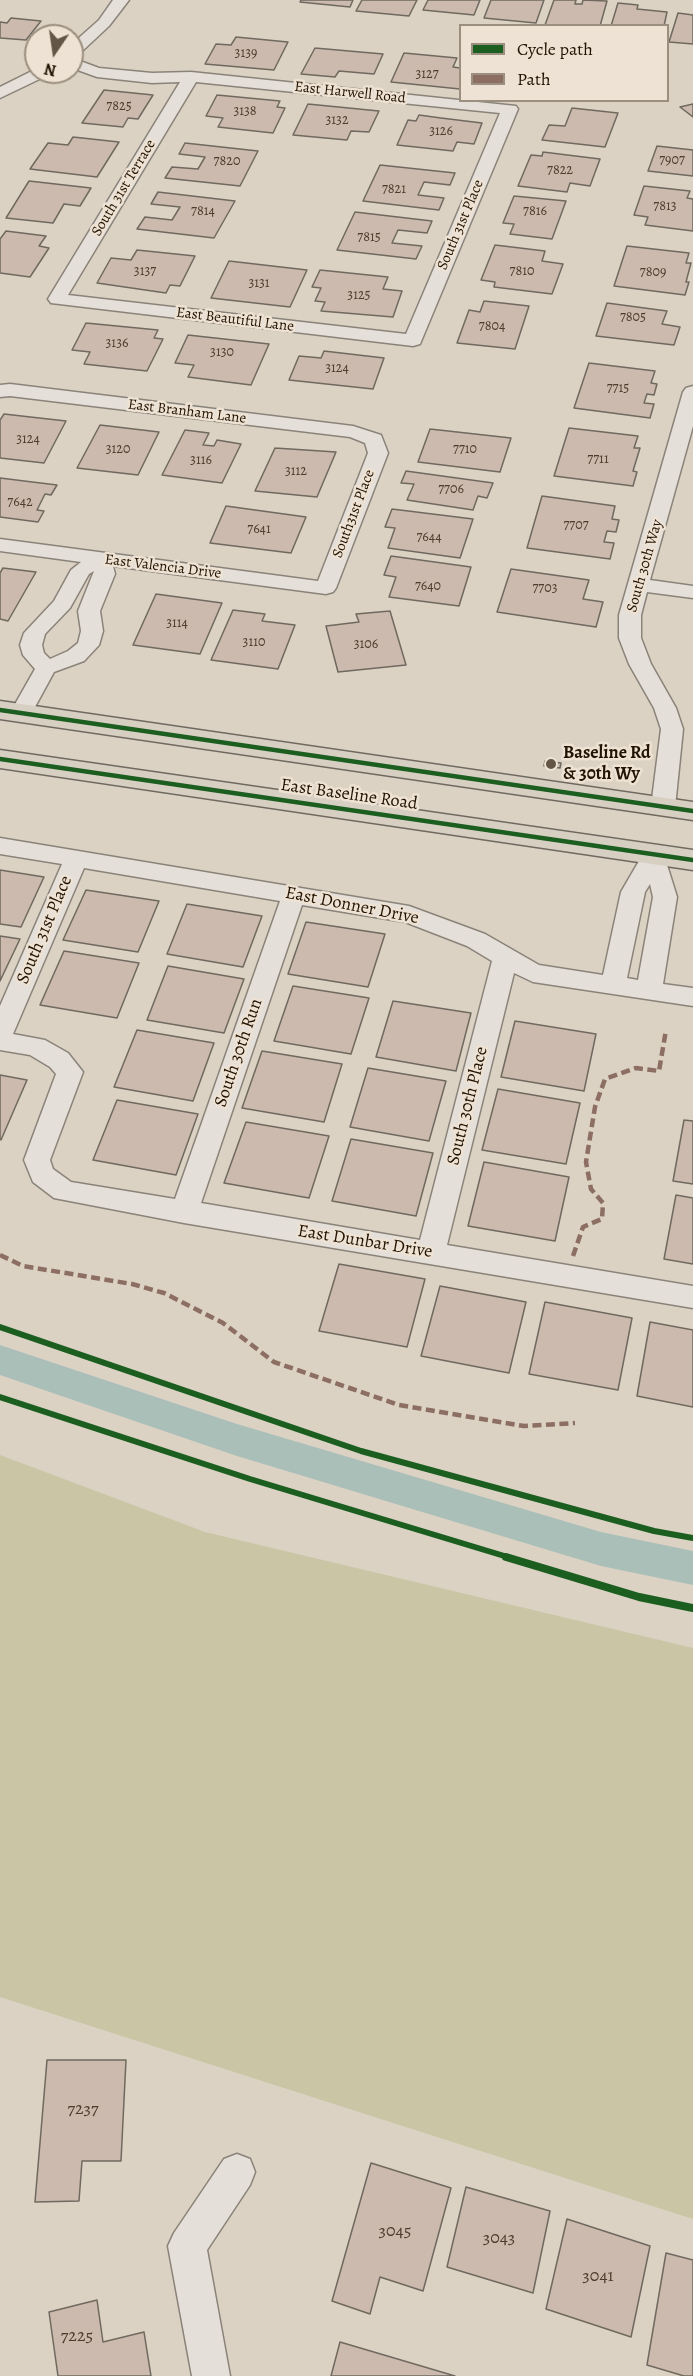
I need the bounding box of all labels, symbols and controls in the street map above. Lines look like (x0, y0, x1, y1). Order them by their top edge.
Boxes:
north arrow (24, 24, 84, 84)
legend (459, 24, 669, 102)
text: Cycle path (517, 37, 593, 61)
house number: 3139 (235, 46, 257, 62)
text: N (42, 58, 59, 82)
house number: 3127 (415, 67, 439, 83)
text: Path (517, 67, 551, 91)
street label: East Harwell Road (293, 78, 407, 108)
house number: 7825 (106, 99, 132, 115)
house number: 3138 (233, 104, 257, 120)
house number: 3132 (325, 113, 349, 129)
house number: 3126 (429, 124, 453, 140)
street label: South 31st Terrace (88, 136, 160, 240)
house number: 7907 (659, 153, 685, 169)
house number: 7820 (214, 154, 240, 170)
house number: 7822 (547, 163, 573, 179)
street label: South 31st Place (434, 177, 488, 273)
house number: 7821 (382, 182, 406, 198)
house number: 7813 (653, 199, 677, 215)
house number: 7814 (191, 204, 215, 220)
house number: 7816 (523, 204, 547, 220)
house number: 7815 (357, 230, 381, 246)
house number: 3137 (134, 264, 156, 280)
house number: 7810 (510, 264, 534, 280)
house number: 7809 (640, 265, 666, 281)
house number: 3131 (248, 276, 270, 292)
house number: 3125 (347, 288, 371, 304)
street label: East Beautiful Lane (175, 304, 295, 336)
house number: 7805 (620, 310, 646, 326)
house number: 7804 (479, 319, 505, 335)
house number: 3136 (106, 336, 128, 352)
house number: 3130 (210, 345, 234, 361)
house number: 3124 (325, 361, 349, 377)
house number: 7715 (607, 381, 629, 397)
street label: East Branham Lane (127, 396, 247, 428)
house number: 3124 (16, 432, 40, 448)
house number: 3120 (106, 442, 130, 458)
house number: 7710 (453, 442, 477, 458)
house number: 7711 (587, 452, 609, 468)
house number: 3116 (190, 453, 212, 469)
house number: 3112 (285, 464, 307, 480)
street label: South31st Place (329, 467, 379, 561)
house number: 7706 (438, 482, 464, 498)
house number: 7642 (7, 495, 33, 511)
house number: 7707 (563, 518, 589, 534)
street label: South 30th Way (623, 518, 667, 614)
house number: 7641 (247, 522, 271, 538)
house number: 7644 (416, 530, 442, 546)
street label: East Valencia Drive (104, 551, 222, 583)
house number: 7640 (415, 579, 441, 595)
house number: 7703 (532, 581, 558, 597)
house number: 3114 (166, 616, 188, 632)
house number: 3110 (243, 635, 265, 651)
house number: 3106 (354, 637, 378, 653)
place label: Baseline Rd & 30th Wy (563, 743, 651, 786)
marker: Baseline Rd & 30th Wy (544, 757, 558, 771)
street label: East Baseline Road (279, 775, 419, 815)
street label: South 31st Place (12, 873, 78, 987)
street label: East Donner Drive (283, 882, 421, 930)
street label: South 30th Run (210, 996, 268, 1110)
street label: South 30th Place (443, 1045, 493, 1167)
street label: East Dunbar Drive (296, 1221, 434, 1263)
house number: 7237 (67, 2099, 99, 2121)
house number: 3045 (379, 2221, 411, 2243)
house number: 3043 (483, 2228, 515, 2250)
house number: 3041 (582, 2266, 614, 2288)
house number: 7225 (61, 2326, 93, 2348)

